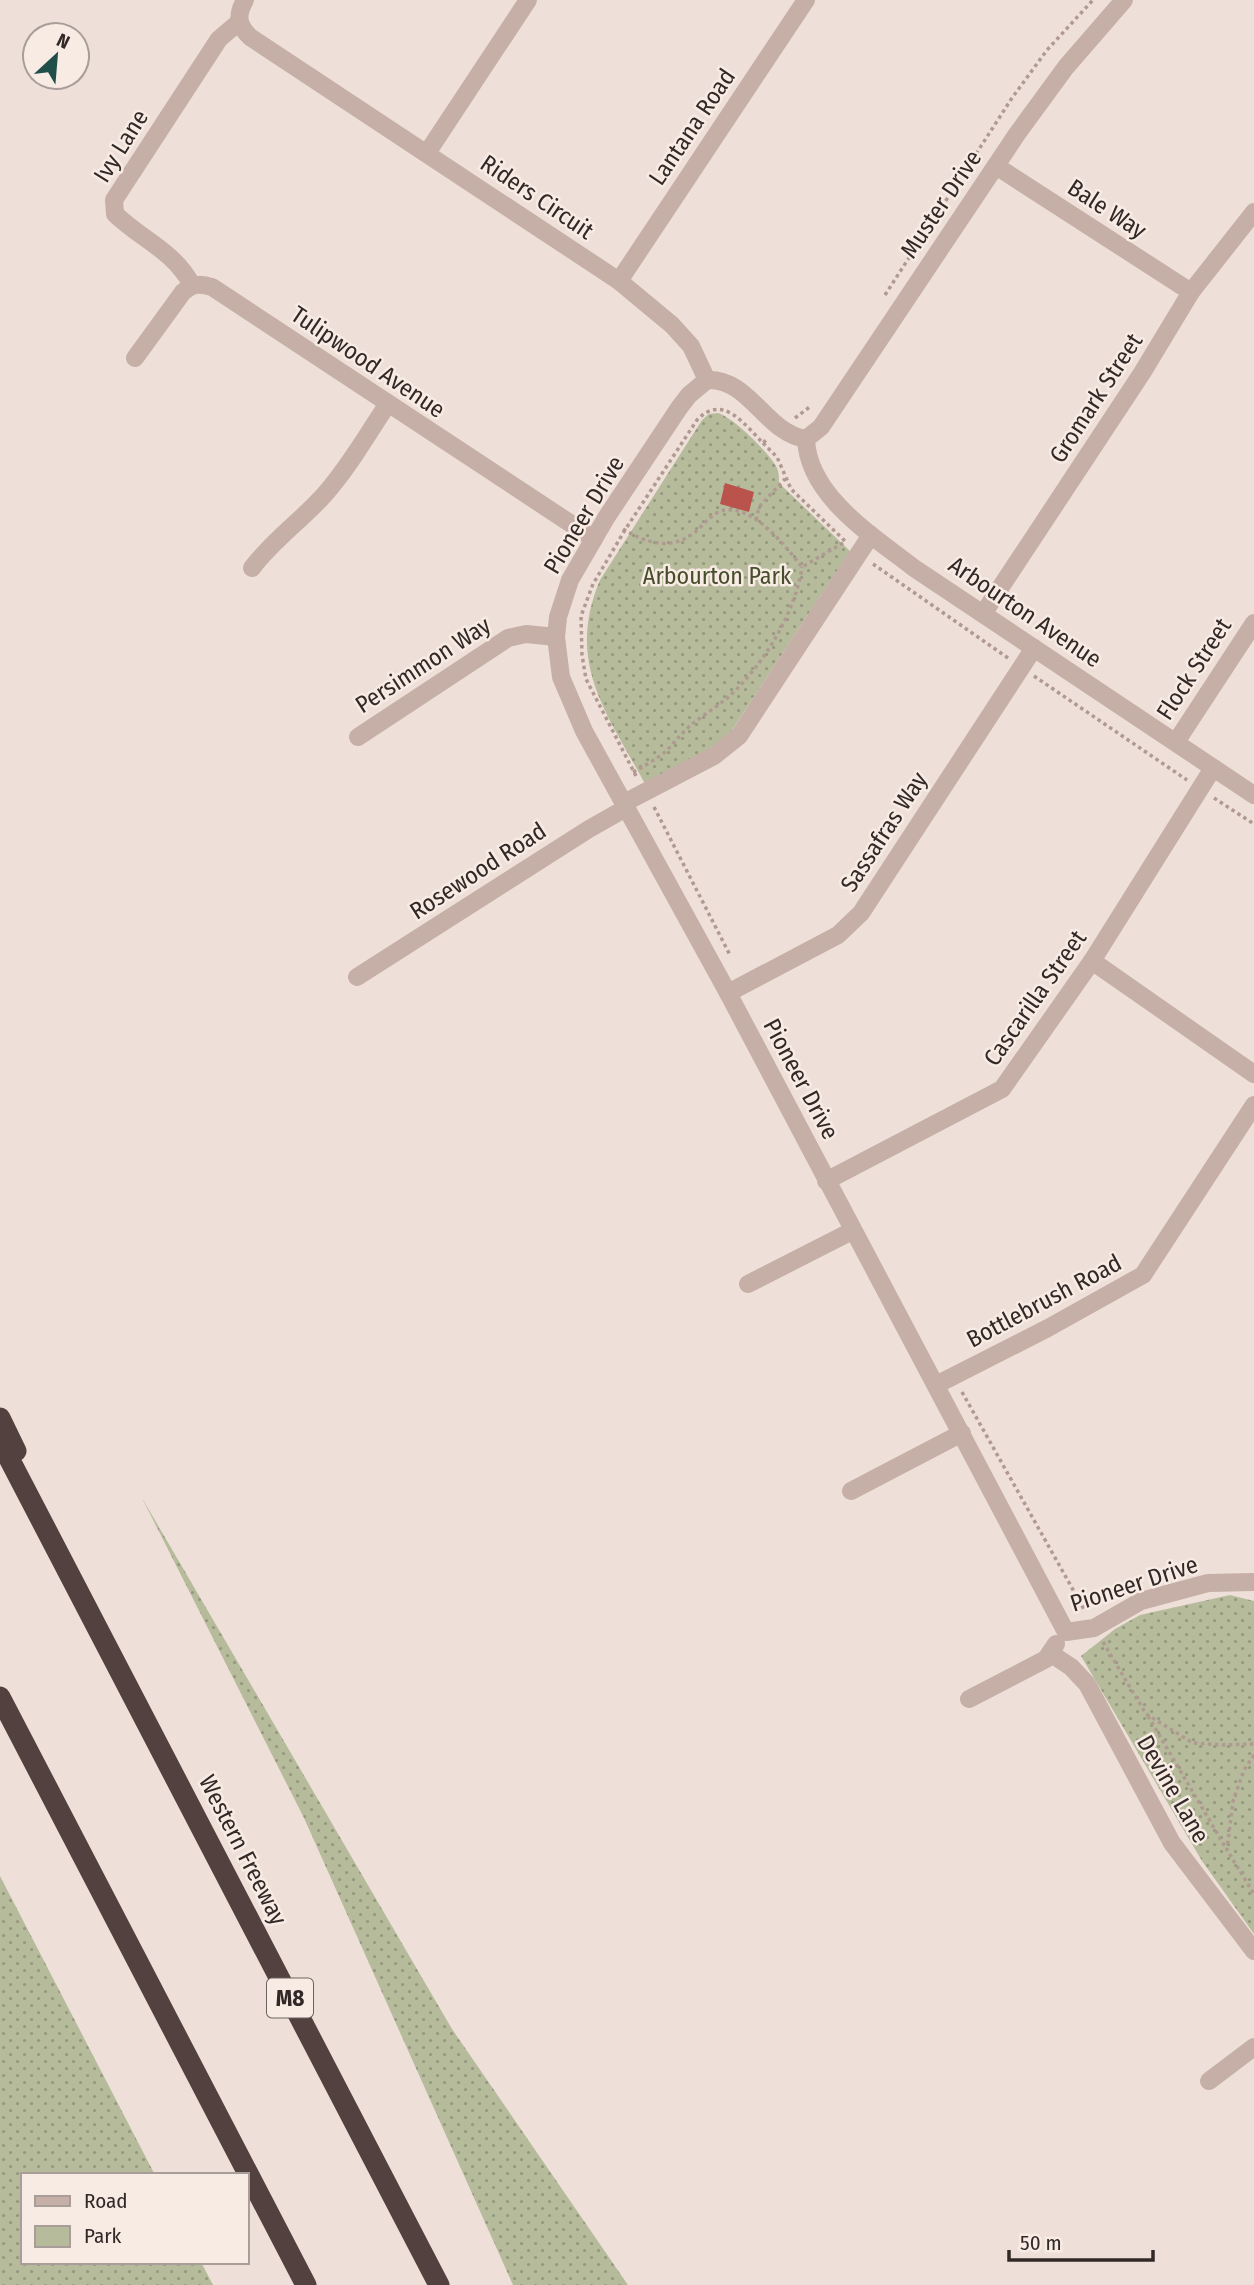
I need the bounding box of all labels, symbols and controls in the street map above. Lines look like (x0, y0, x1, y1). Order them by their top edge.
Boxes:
north arrow (21, 21, 91, 91)
text: N (53, 28, 73, 54)
street label: Lantana Road (643, 64, 741, 190)
street label: Ivy Lane (88, 105, 154, 187)
street label: Muster Drive (895, 145, 987, 263)
street label: Riders Circuit (475, 149, 599, 245)
street label: Bale Way (1063, 173, 1152, 245)
street label: Tulipwood Avenue (286, 300, 450, 424)
street label: Gromark Street (1044, 328, 1148, 468)
street label: Pioneer Drive (538, 451, 630, 579)
street label: Arbourton Avenue (943, 551, 1107, 673)
park label: Arbourton Park (643, 562, 792, 590)
street label: Persimmon Way (350, 611, 496, 719)
street label: Flock Street (1151, 613, 1237, 725)
street label: Sassafras Way (835, 767, 933, 897)
street label: Rosewood Road (405, 817, 551, 925)
street label: Cascarilla Street (978, 925, 1092, 1071)
street label: Pioneer Drive (758, 1014, 844, 1144)
street label: Bottlebrush Road (962, 1248, 1126, 1354)
street label: Pioneer Drive (1067, 1550, 1201, 1618)
street label: Devine Lane (1131, 1730, 1215, 1848)
street label: Western Freeway (193, 1770, 293, 1930)
road number: M8 (267, 1979, 313, 2018)
legend (21, 2173, 248, 2264)
text: Road (84, 2188, 128, 2214)
scale bar (1009, 2218, 1152, 2262)
text: Park (84, 2223, 122, 2249)
text: 50 m (1020, 2230, 1062, 2256)

